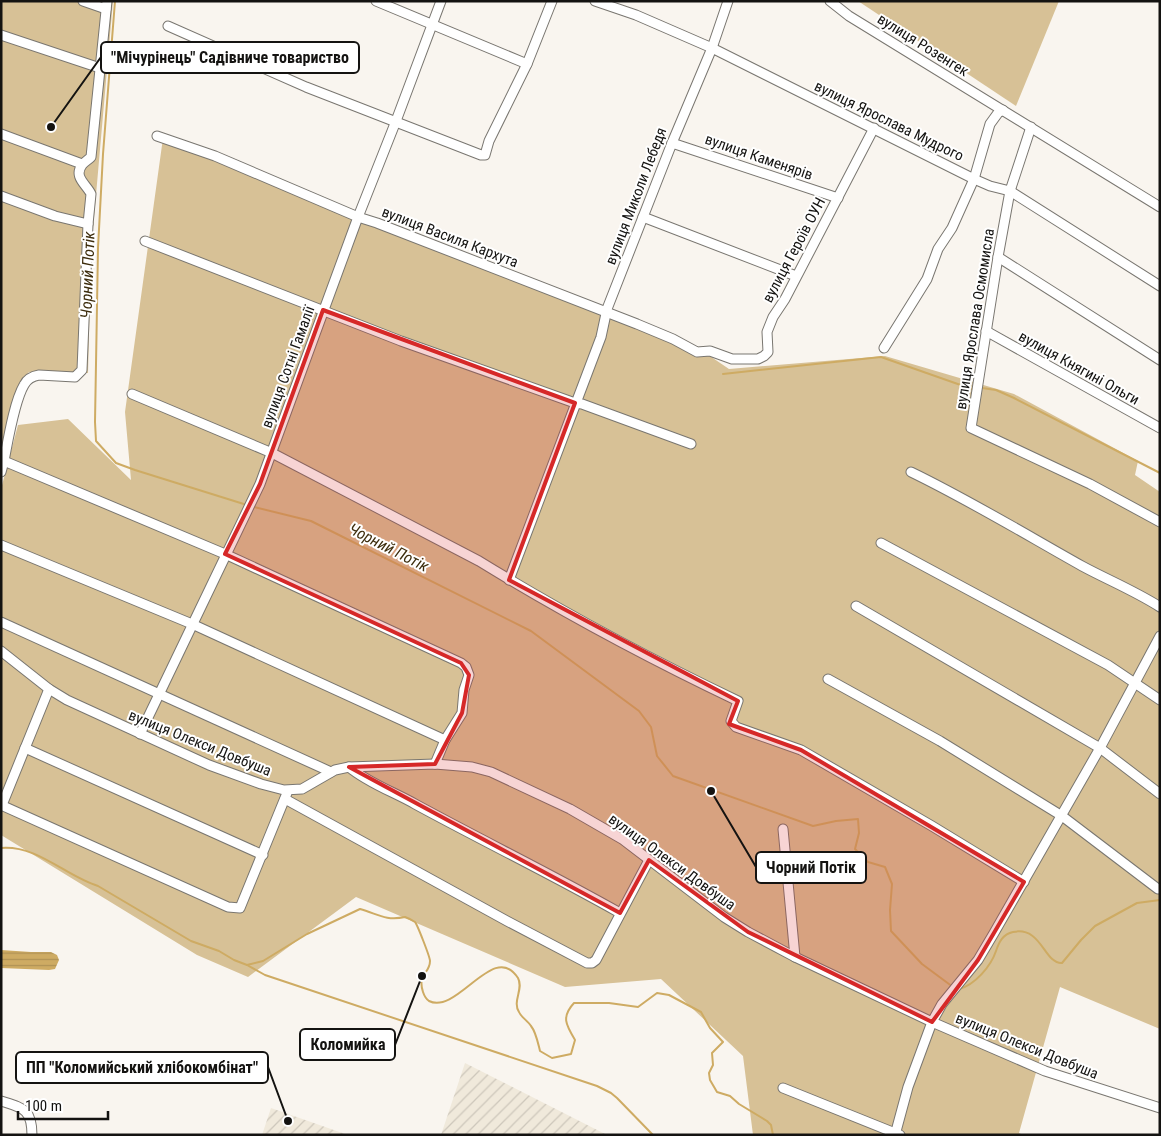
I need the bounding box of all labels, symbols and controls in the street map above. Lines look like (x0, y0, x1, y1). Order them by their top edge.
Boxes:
street label: вулиця Розенгек (874, 10, 972, 80)
callout: "Мічурінець" Садівниче товариство (101, 42, 359, 73)
text: "Мічурінець" Садівниче товариство (111, 48, 349, 67)
street label: вулиця Ярослава Мудрого (811, 77, 967, 165)
street label: вулиця Миколи Лебедя (602, 125, 670, 267)
street label: вулиця Каменярів (703, 130, 815, 184)
street label: вулиця Героїв ОУН (759, 194, 829, 306)
street label: вулиця Василя Кархута (379, 203, 521, 271)
street label: вулиця Ярослава Осмомисла (952, 227, 998, 411)
water label: Чорний Потік (76, 231, 99, 319)
street label: вулиця Сотні Гамалії (258, 302, 319, 430)
street label: вулиця Княгині Ольги (1015, 327, 1143, 409)
water label: Чорний Потік (346, 519, 432, 576)
street label: вулиця Олекси Довбуша (126, 706, 274, 780)
street label: вулиця Олекси Довбуша (605, 810, 739, 914)
callout: Чорний Потік (756, 852, 866, 883)
text: Чорний Потік (766, 858, 856, 877)
street label: вулиця Олекси Довбуша (953, 1009, 1101, 1083)
callout: Коломийка (300, 1029, 395, 1060)
text: Коломийка (311, 1035, 386, 1054)
callout: ПП "Коломийський хлібокомбінат" (16, 1052, 268, 1083)
text: ПП "Коломийський хлібокомбінат" (26, 1058, 258, 1077)
scale bar (18, 1088, 108, 1120)
text: 100 m (25, 1097, 62, 1115)

